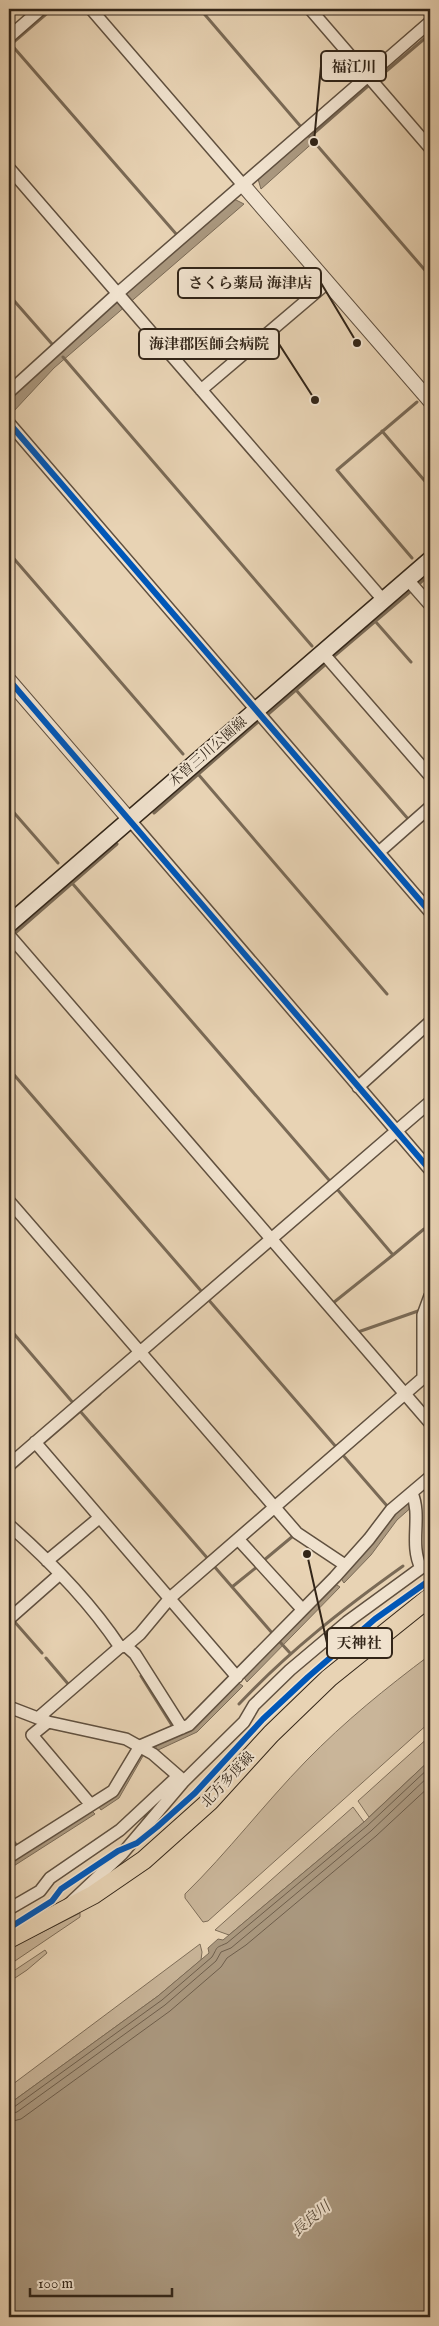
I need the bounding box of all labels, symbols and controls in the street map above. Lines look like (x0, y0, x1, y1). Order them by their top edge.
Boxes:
callout: 福江川 (321, 51, 386, 81)
text: 福江川 (331, 58, 377, 77)
callout: さくら薬局 海津店 (178, 268, 321, 298)
text: さくら薬局 海津店 (188, 274, 312, 293)
callout: 海津郡医師会病院 (139, 329, 279, 359)
text: 海津郡医師会病院 (149, 335, 269, 354)
street label: 木曽三川公園線 (165, 713, 251, 791)
callout: 天神社 (327, 1628, 392, 1658)
text: 天神社 (336, 1634, 382, 1653)
street label: 北方多度線 (198, 1748, 258, 1812)
water label: 長良川 (288, 2196, 336, 2241)
scale bar (30, 2266, 172, 2298)
text: 100 m (38, 2274, 74, 2293)

